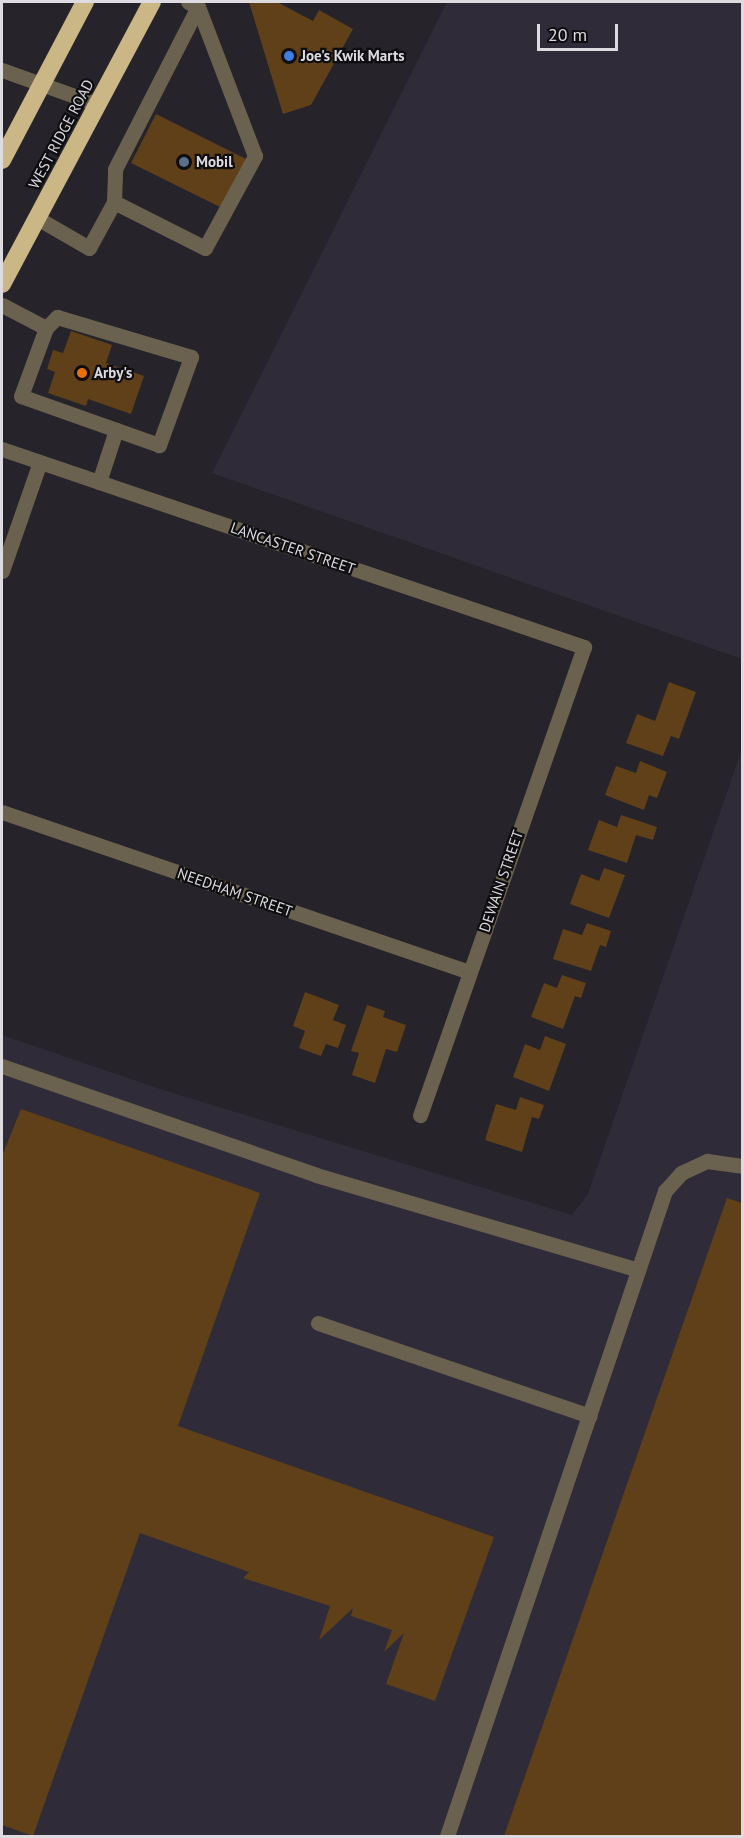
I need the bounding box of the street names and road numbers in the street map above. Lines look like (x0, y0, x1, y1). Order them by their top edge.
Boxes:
street label: WEST RIDGE ROAD (24, 76, 98, 192)
street label: LANCASTER STREET (228, 518, 358, 578)
street label: DEWAIN STREET (475, 828, 527, 934)
street label: NEEDHAM STREET (175, 864, 295, 920)

